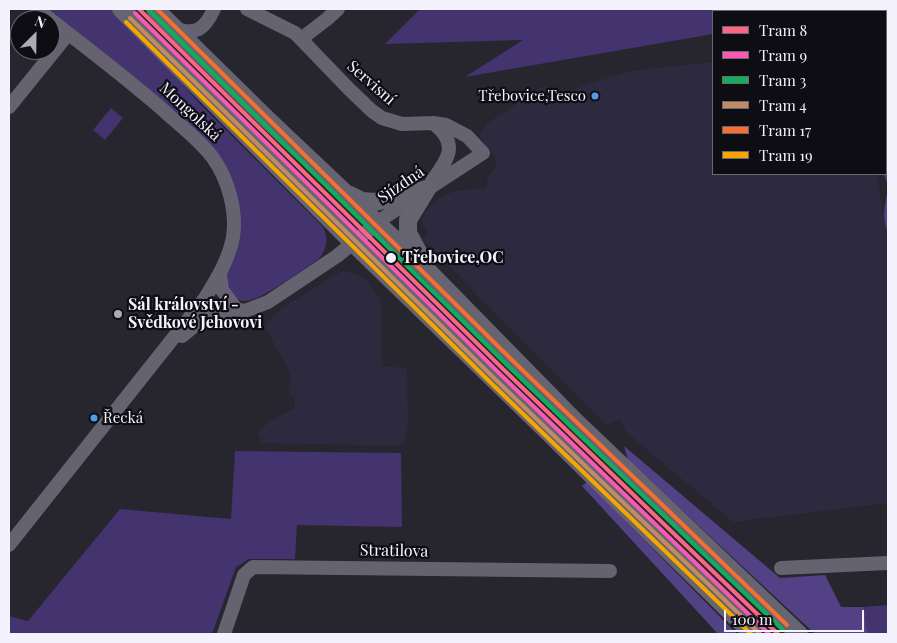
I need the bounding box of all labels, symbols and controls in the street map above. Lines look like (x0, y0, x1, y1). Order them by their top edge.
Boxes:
north arrow (10, 10, 60, 60)
legend (712, 10, 887, 175)
text: N (32, 11, 49, 32)
text: Tram 8 (759, 20, 807, 40)
text: Tram 9 (759, 45, 807, 65)
street label: Servisní (343, 57, 399, 109)
text: Tram 3 (759, 70, 806, 90)
street label: Mongolská (155, 79, 225, 145)
place label: Třebovice,Tesco (478, 87, 586, 105)
marker: Třebovice,Tesco (590, 91, 600, 101)
text: Tram 4 (759, 95, 807, 115)
text: Tram 17 (759, 120, 811, 140)
text: Tram 19 (759, 145, 813, 165)
street label: Sjízdná (374, 162, 428, 208)
place label: Třebovice,OC (402, 248, 504, 268)
marker: Třebovice,OC (384, 251, 398, 265)
place label: Sál království - Svědkové Jehovovi (128, 295, 262, 333)
marker: Sál království - Svědkové Jehovovi (112, 308, 124, 320)
place label: Řecká (103, 409, 143, 427)
marker: Řecká (89, 413, 99, 423)
street label: Stratilova (360, 541, 428, 561)
scale bar (727, 600, 867, 632)
text: 100 m (732, 609, 773, 629)

